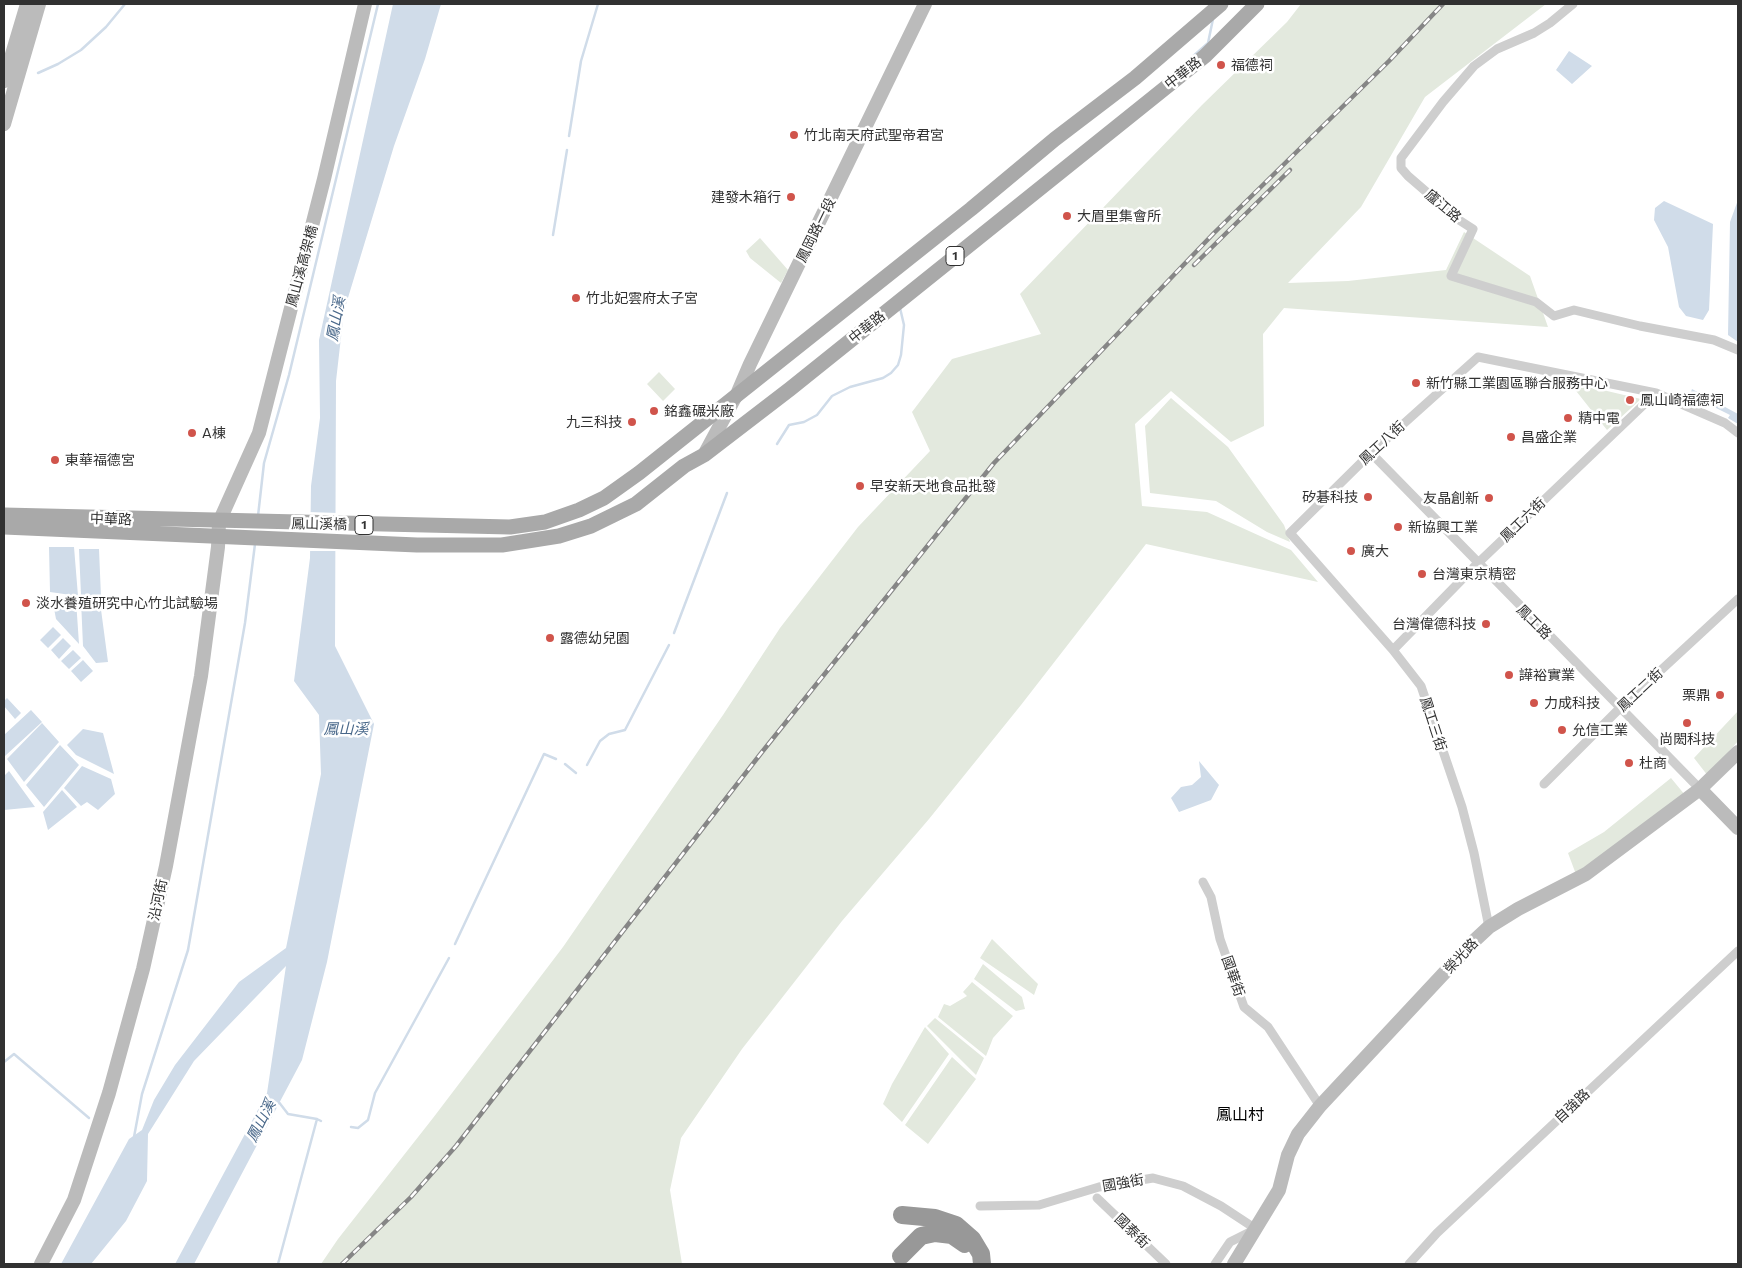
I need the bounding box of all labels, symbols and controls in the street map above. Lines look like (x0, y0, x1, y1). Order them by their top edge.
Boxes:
street label: 中華路 (1161, 53, 1205, 93)
place label: 福德祠 (1231, 57, 1273, 73)
marker: 福德祠 (1215, 59, 1227, 71)
place label: 竹北南天府武聖帝君宮 (804, 127, 944, 143)
marker: 竹北南天府武聖帝君宮 (788, 129, 800, 141)
street label: 廬江路 (1422, 186, 1464, 226)
place label: 建發木箱行 (711, 189, 781, 205)
marker: 建發木箱行 (785, 191, 797, 203)
street label: 鳳岡路一段 (793, 195, 839, 265)
place label: 大眉里集會所 (1077, 208, 1161, 224)
marker: 大眉里集會所 (1061, 210, 1073, 222)
street label: 鳳山溪高架橋 (283, 223, 321, 309)
road number: 1 (946, 247, 964, 266)
place label: 竹北妃雲府太子宮 (586, 290, 698, 306)
marker: 竹北妃雲府太子宮 (570, 292, 582, 304)
water label: 鳳山溪 (323, 295, 349, 343)
street label: 中華路 (845, 307, 889, 347)
place label: 新竹縣工業園區聯合服務中心 (1426, 375, 1608, 391)
marker: 新竹縣工業園區聯合服務中心 (1410, 377, 1422, 389)
place label: 鳳山崎福德祠 (1640, 392, 1724, 408)
marker: 鳳山崎福德祠 (1624, 394, 1636, 406)
place label: 銘鑫碾米廠 (664, 403, 734, 419)
marker: 銘鑫碾米廠 (648, 405, 660, 417)
place label: 精中電 (1578, 410, 1620, 426)
marker: 精中電 (1562, 412, 1574, 424)
place label: 九三科技 (566, 414, 622, 430)
marker: 九三科技 (626, 416, 638, 428)
street label: 鳳工八街 (1356, 418, 1408, 468)
place label: A棟 (202, 425, 226, 441)
marker: A棟 (186, 427, 198, 439)
place label: 昌盛企業 (1521, 429, 1577, 445)
marker: 昌盛企業 (1505, 431, 1517, 443)
place label: 東華福德宮 (65, 452, 135, 468)
marker: 東華福德宮 (49, 454, 61, 466)
place label: 早安新天地食品批發 (870, 478, 996, 494)
marker: 早安新天地食品批發 (854, 480, 866, 492)
place label: 矽碁科技 (1302, 489, 1358, 505)
place label: 友晶創新 (1423, 490, 1479, 506)
marker: 矽碁科技 (1362, 491, 1374, 503)
marker: 友晶創新 (1483, 492, 1495, 504)
street label: 鳳工六街 (1497, 495, 1549, 545)
street label: 中華路 (90, 510, 132, 528)
street label: 鳳山溪橋 (291, 515, 347, 533)
road number: 1 (355, 516, 373, 534)
place label: 新協興工業 (1408, 519, 1478, 535)
marker: 新協興工業 (1392, 521, 1404, 533)
place label: 廣大 (1361, 543, 1389, 559)
marker: 廣大 (1345, 545, 1357, 557)
place label: 台灣東京精密 (1432, 566, 1516, 582)
marker: 台灣東京精密 (1416, 568, 1428, 580)
place label: 淡水養殖研究中心竹北試驗場 (36, 595, 218, 611)
marker: 淡水養殖研究中心竹北試驗場 (20, 597, 32, 609)
street label: 鳳工路 (1513, 601, 1555, 643)
place label: 台灣偉德科技 (1392, 616, 1476, 632)
marker: 台灣偉德科技 (1480, 618, 1492, 630)
place label: 露德幼兒園 (560, 630, 630, 646)
marker: 露德幼兒園 (544, 632, 556, 644)
street label: 鳳工二街 (1614, 665, 1666, 715)
place label: 譁裕實業 (1519, 667, 1575, 683)
marker: 譁裕實業 (1503, 669, 1515, 681)
place label: 栗鼎 (1682, 687, 1710, 703)
marker: 栗鼎 (1714, 689, 1726, 701)
street label: 鳳工三街 (1416, 695, 1450, 753)
place label: 力成科技 (1544, 695, 1600, 711)
marker: 力成科技 (1528, 697, 1540, 709)
marker: 尚閎科技 (1681, 717, 1693, 729)
water label: 鳳山溪 (324, 720, 368, 738)
place label: 允信工業 (1572, 722, 1628, 738)
marker: 允信工業 (1556, 724, 1568, 736)
place label: 尚閎科技 (1659, 731, 1715, 747)
place label: 杜商 (1639, 755, 1667, 771)
marker: 杜商 (1623, 757, 1635, 769)
street label: 沿河街 (145, 878, 171, 922)
street label: 榮光路 (1441, 935, 1481, 977)
street label: 國華街 (1218, 953, 1248, 999)
street label: 自強路 (1551, 1086, 1593, 1126)
water label: 鳳山溪 (243, 1097, 279, 1145)
district label: 鳳山村 (1216, 1105, 1264, 1125)
street label: 國強街 (1101, 1171, 1145, 1195)
street label: 國泰街 (1111, 1210, 1153, 1252)

